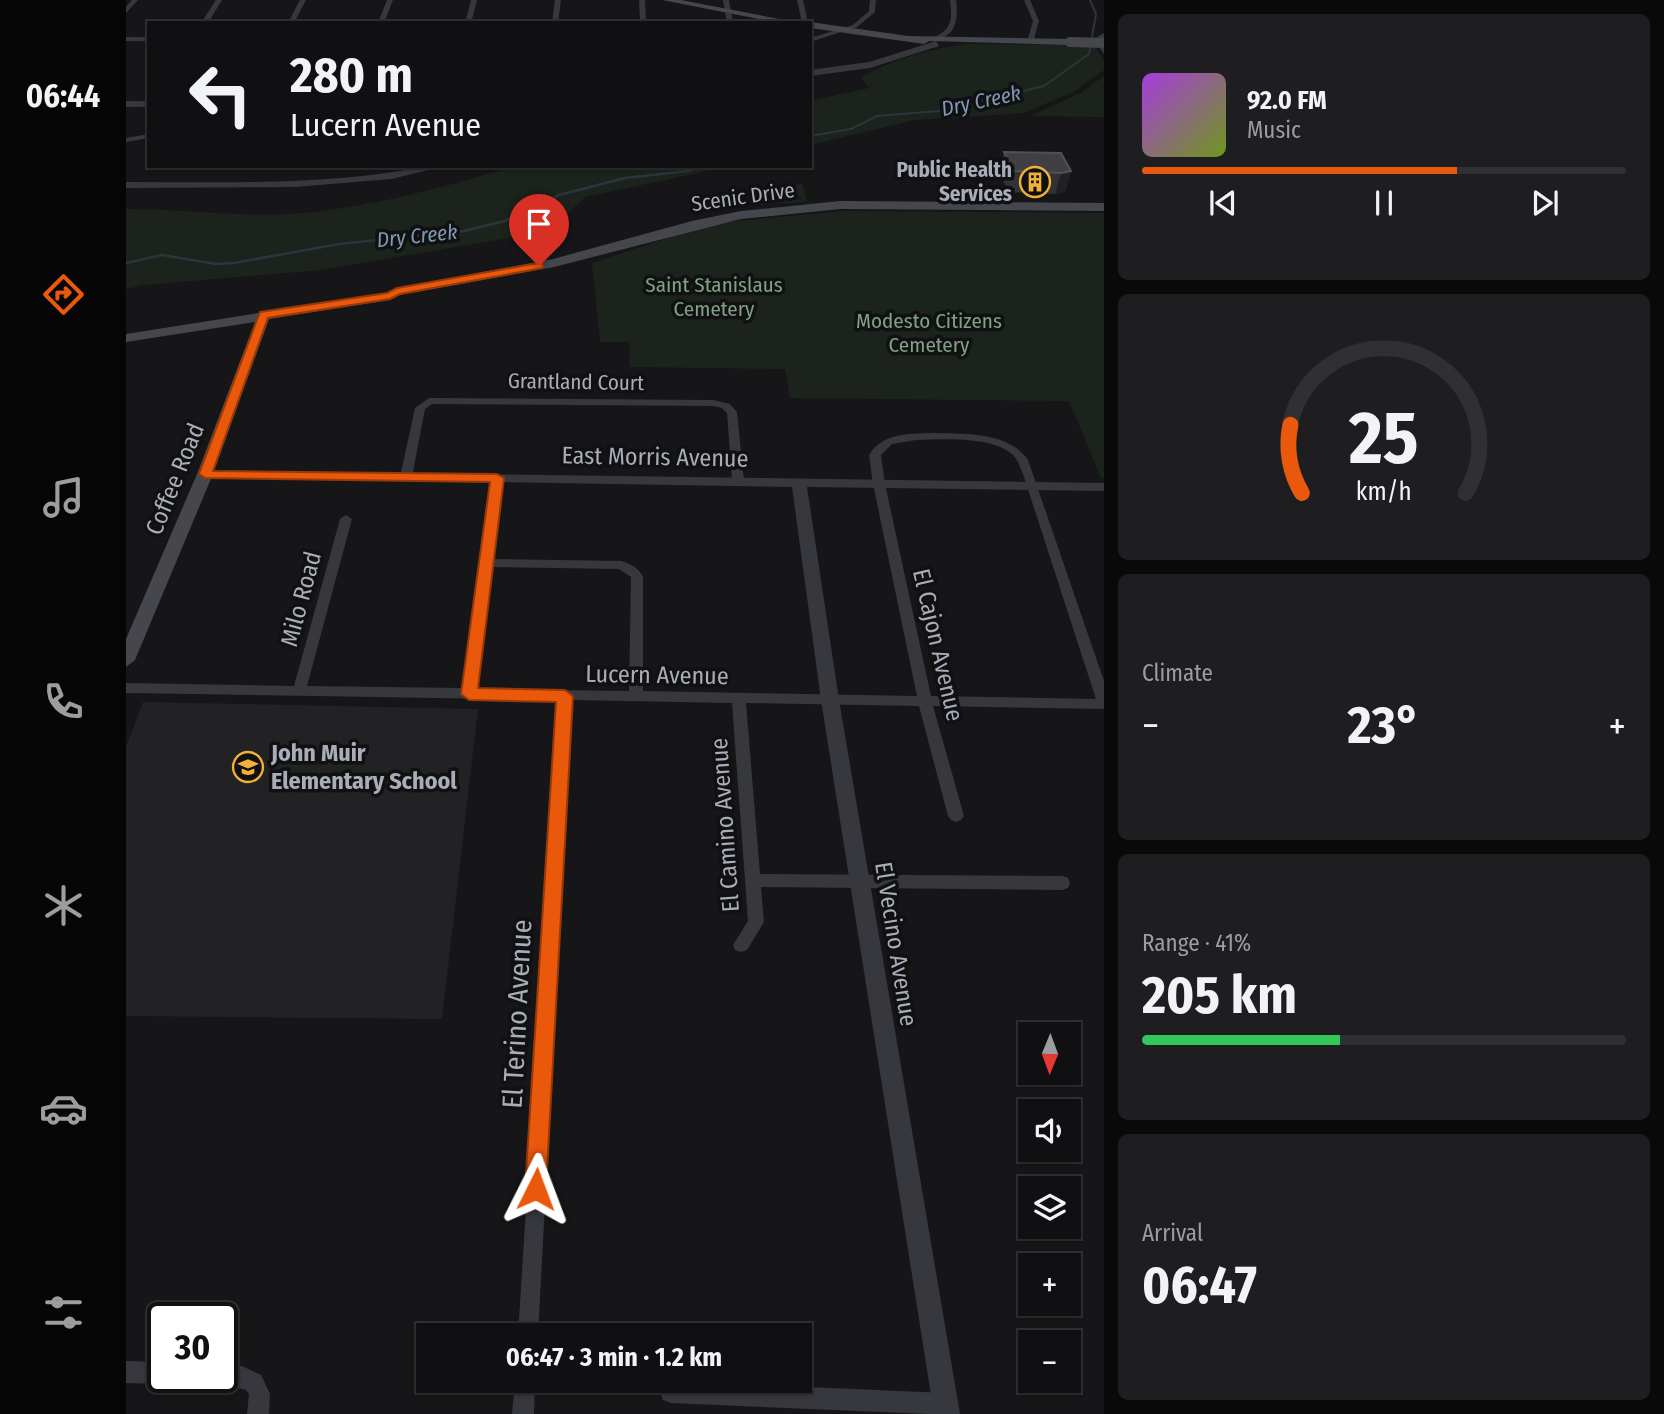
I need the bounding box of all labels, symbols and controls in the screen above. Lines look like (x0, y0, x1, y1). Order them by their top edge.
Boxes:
text: 280 m (290, 46, 413, 105)
icon: left (175, 49, 266, 140)
text: 06:44 (26, 77, 100, 115)
water label: Dry Creek (939, 80, 1023, 122)
text: 92.0 FM (1247, 85, 1327, 116)
text: Lucern Avenue (290, 106, 481, 144)
text: Music (1247, 116, 1301, 144)
place label: Public Health Services (897, 157, 1012, 207)
building icon: Public Health Services (1018, 165, 1052, 199)
street label: Scenic Drive (690, 177, 796, 217)
icon: previous (1204, 184, 1242, 222)
icon: pause (1365, 184, 1403, 222)
icon: next (1526, 184, 1564, 222)
pin (509, 194, 569, 266)
icon: arrive (520, 205, 558, 243)
water label: Dry Creek (375, 219, 459, 253)
icon: directions (39, 270, 88, 319)
park label: Saint Stanislaus Cemetery (645, 272, 783, 322)
park label: Modesto Citizens Cemetery (856, 308, 1002, 358)
street label: Grantland Court (508, 368, 644, 396)
text: 25 (1348, 395, 1419, 482)
street label: Coffee Road (140, 419, 210, 539)
street label: East Morris Avenue (561, 441, 749, 473)
icon: music (39, 473, 88, 522)
text: km/h (1356, 477, 1412, 507)
street label: Milo Road (275, 548, 327, 650)
street label: El Cajon Avenue (907, 566, 969, 724)
text: Climate (1142, 659, 1213, 687)
street label: Lucern Avenue (585, 660, 729, 690)
icon: phone (39, 677, 88, 726)
text: 23° (1347, 694, 1420, 757)
text: − (1142, 703, 1159, 749)
text: + (1609, 703, 1626, 749)
street label: El Camino Avenue (705, 737, 745, 913)
place label: John Muir Elementary School (270, 739, 457, 795)
school or university icon: John Muir Elementary School (231, 750, 265, 784)
street label: El Vecino Avenue (869, 860, 923, 1028)
icon: climate (39, 881, 88, 930)
street label: El Terino Avenue (496, 919, 538, 1109)
text: Range · 41% (1142, 929, 1251, 957)
text: 205 km (1142, 964, 1297, 1027)
north arrow (1018, 1022, 1082, 1085)
map controls (1018, 1022, 1081, 1393)
icon: car (39, 1084, 88, 1133)
button: sound (1018, 1099, 1081, 1162)
position arrow (499, 1152, 573, 1226)
button: layers (1018, 1176, 1081, 1239)
text: Arrival (1142, 1219, 1203, 1247)
button: + (1018, 1253, 1081, 1316)
text: 06:47 (1142, 1254, 1257, 1317)
icon: filters (39, 1288, 88, 1337)
speed limit sign: 30 (147, 1302, 238, 1393)
button: − (1018, 1330, 1081, 1393)
text: 06:47 · 3 min · 1.2 km (506, 1342, 722, 1373)

